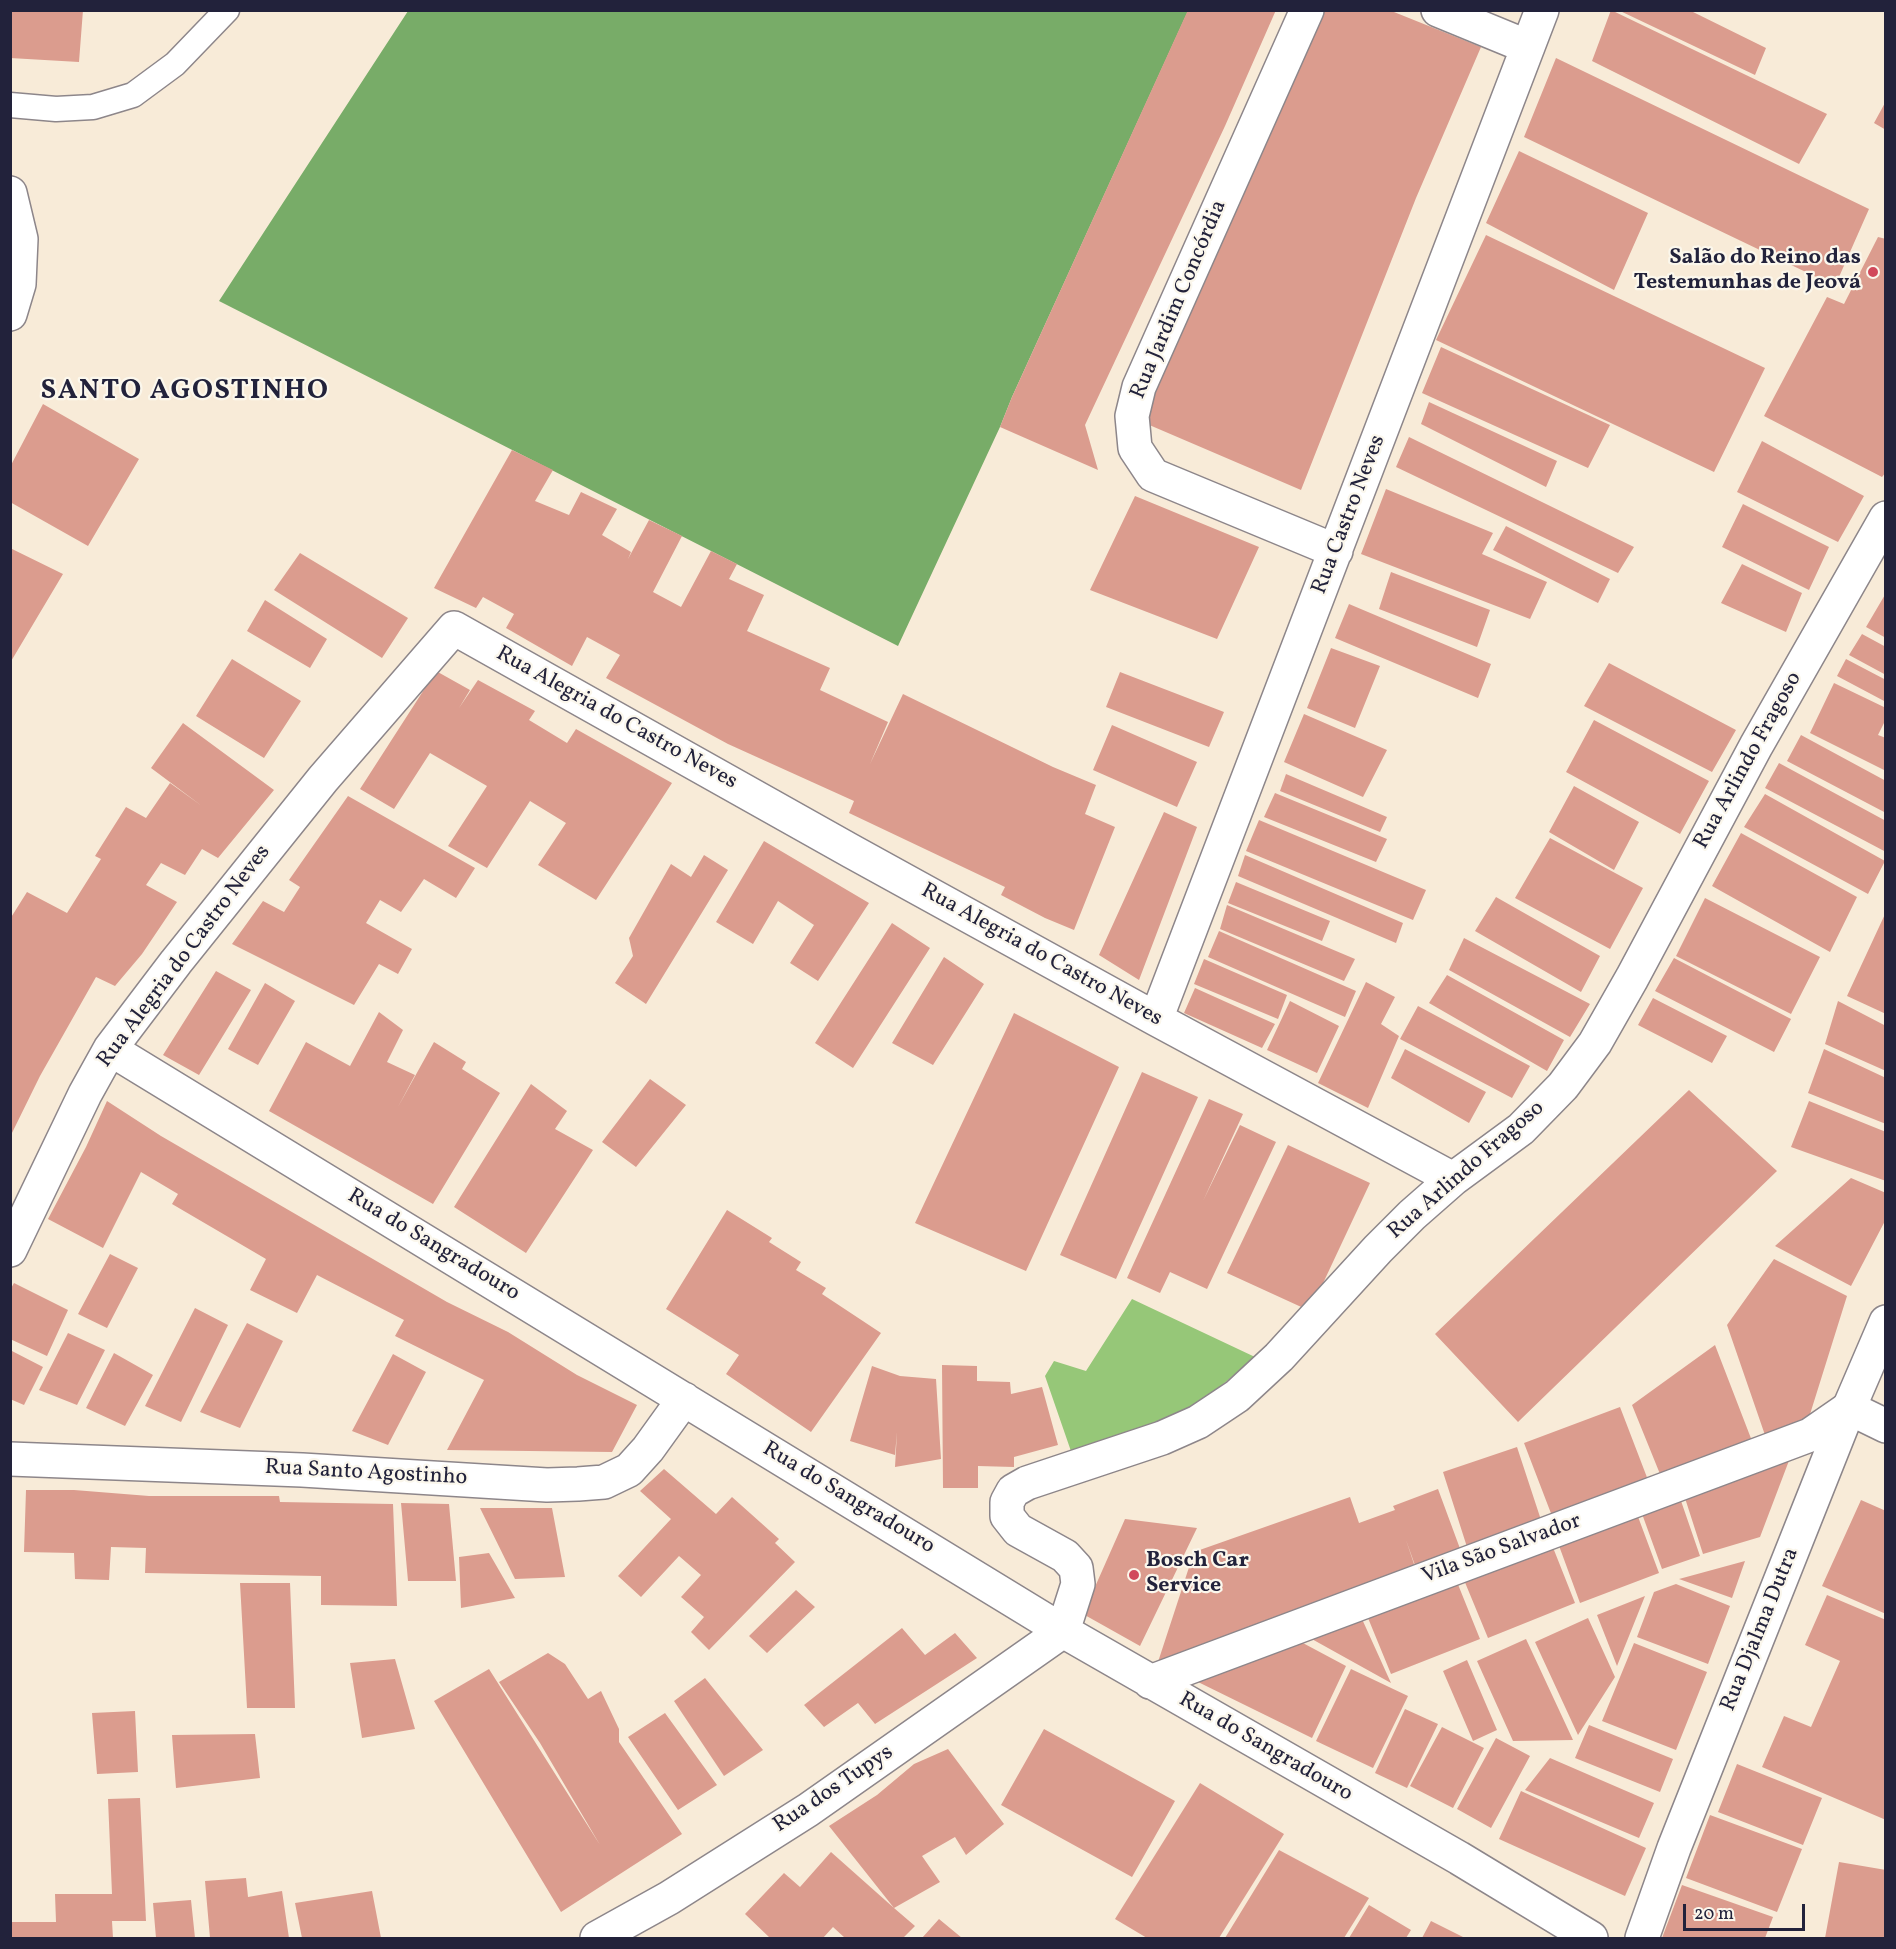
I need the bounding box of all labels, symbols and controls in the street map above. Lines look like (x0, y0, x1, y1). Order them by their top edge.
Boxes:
street label: Rua Jardim Concórdia (1126, 197, 1234, 403)
place label: Salão do Reino das Testemunhas de Jeová (1634, 246, 1861, 298)
marker: Salão do Reino das Testemunhas de Jeová (1866, 265, 1880, 279)
district label: SANTO AGOSTINHO (41, 376, 329, 410)
street label: Rua Castro Neves (1308, 432, 1392, 598)
street label: Rua Alegria do Castro Neves (491, 642, 741, 796)
street label: Rua Arlindo Fragoso (1689, 668, 1809, 854)
street label: Rua Alegria do Castro Neves (93, 841, 277, 1073)
street label: Rua Alegria do Castro Neves (916, 879, 1166, 1033)
street label: Rua Arlindo Fragoso (1384, 1096, 1550, 1246)
street label: Rua do Sangradouro (342, 1184, 524, 1308)
street label: Rua do Sangradouro (757, 1437, 939, 1561)
street label: Rua Santo Agostinho (264, 1456, 468, 1492)
street label: Vila São Salvador (1419, 1509, 1585, 1591)
street label: Rua Djalma Dutra (1716, 1544, 1806, 1716)
place label: Bosch Car Service (1146, 1549, 1249, 1600)
marker: Bosch Car Service (1127, 1568, 1141, 1582)
street label: Rua do Sangradouro (1173, 1687, 1357, 1809)
street label: Rua dos Tupys (769, 1740, 899, 1840)
scale bar (1686, 1892, 1808, 1930)
text: 20 m (1694, 1902, 1734, 1927)

